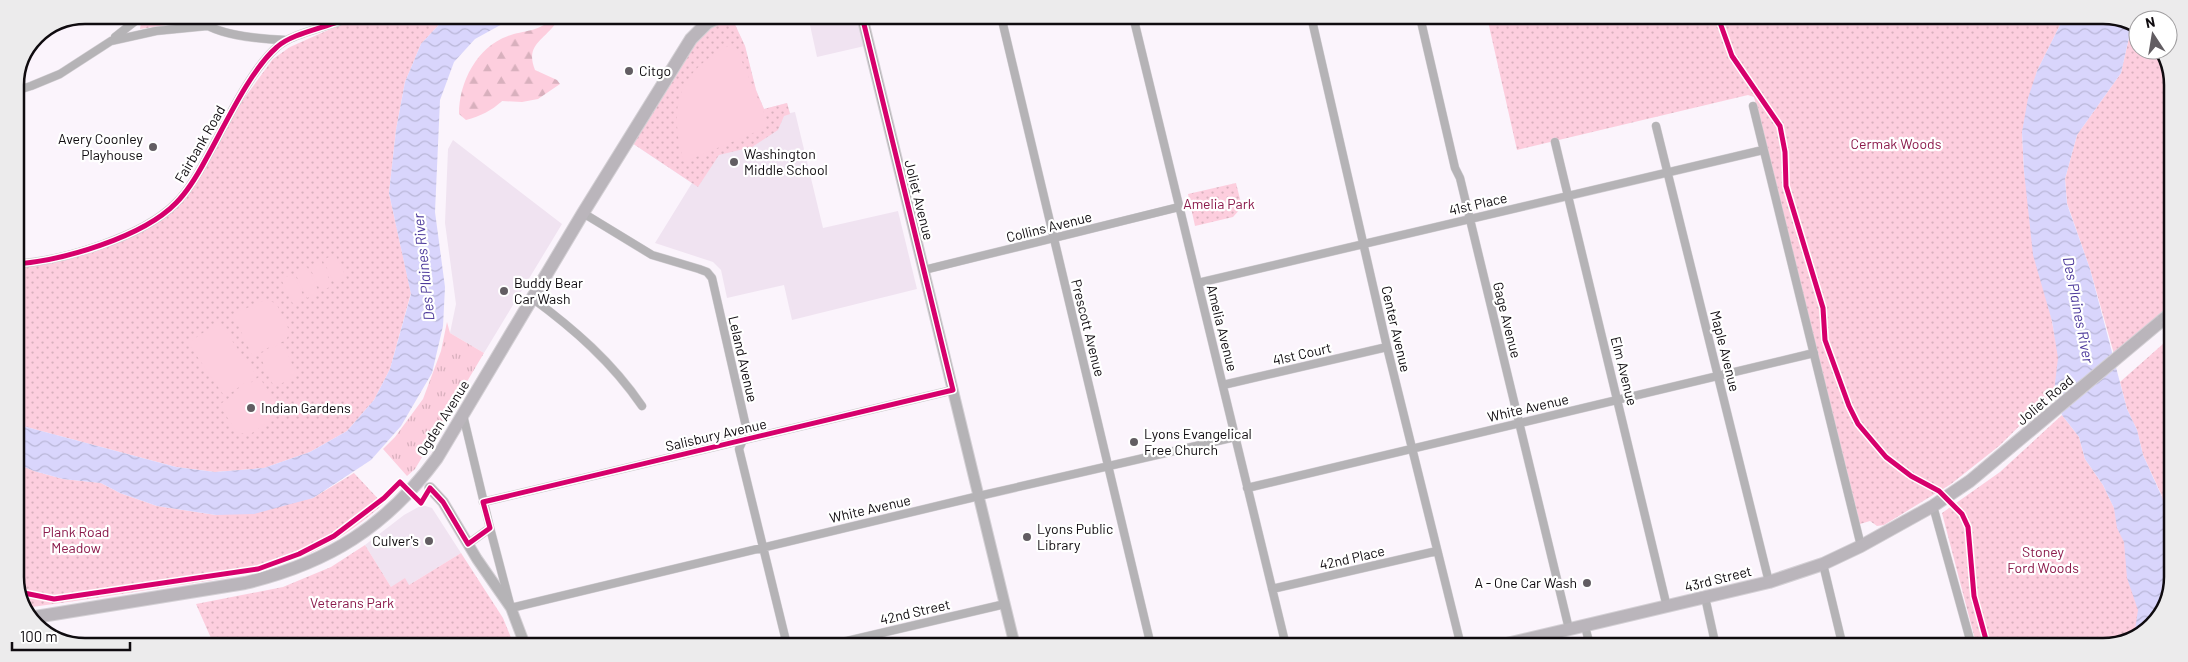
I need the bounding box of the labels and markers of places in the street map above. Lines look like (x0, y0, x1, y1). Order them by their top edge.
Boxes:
place label: Citgo (639, 62, 671, 79)
marker: Citgo (623, 65, 635, 77)
place label: Avery Coonley Playhouse (58, 130, 144, 163)
marker: Avery Coonley Playhouse (147, 141, 159, 153)
place label: Washington Middle School (744, 145, 828, 178)
marker: Washington Middle School (728, 156, 740, 168)
place label: Buddy Bear Car Wash (514, 274, 583, 307)
marker: Buddy Bear Car Wash (498, 285, 510, 297)
place label: Indian Gardens (261, 399, 351, 416)
marker: Indian Gardens (245, 402, 257, 414)
place label: Lyons Evangelical Free Church (1144, 425, 1252, 458)
marker: Lyons Evangelical Free Church (1128, 436, 1140, 448)
place label: Lyons Public Library (1037, 520, 1113, 553)
marker: Lyons Public Library (1021, 531, 1033, 543)
place label: Culver's (372, 532, 419, 549)
marker: Culver's (423, 535, 435, 547)
place label: A - One Car Wash (1474, 574, 1577, 591)
marker: A - One Car Wash (1581, 577, 1593, 589)

